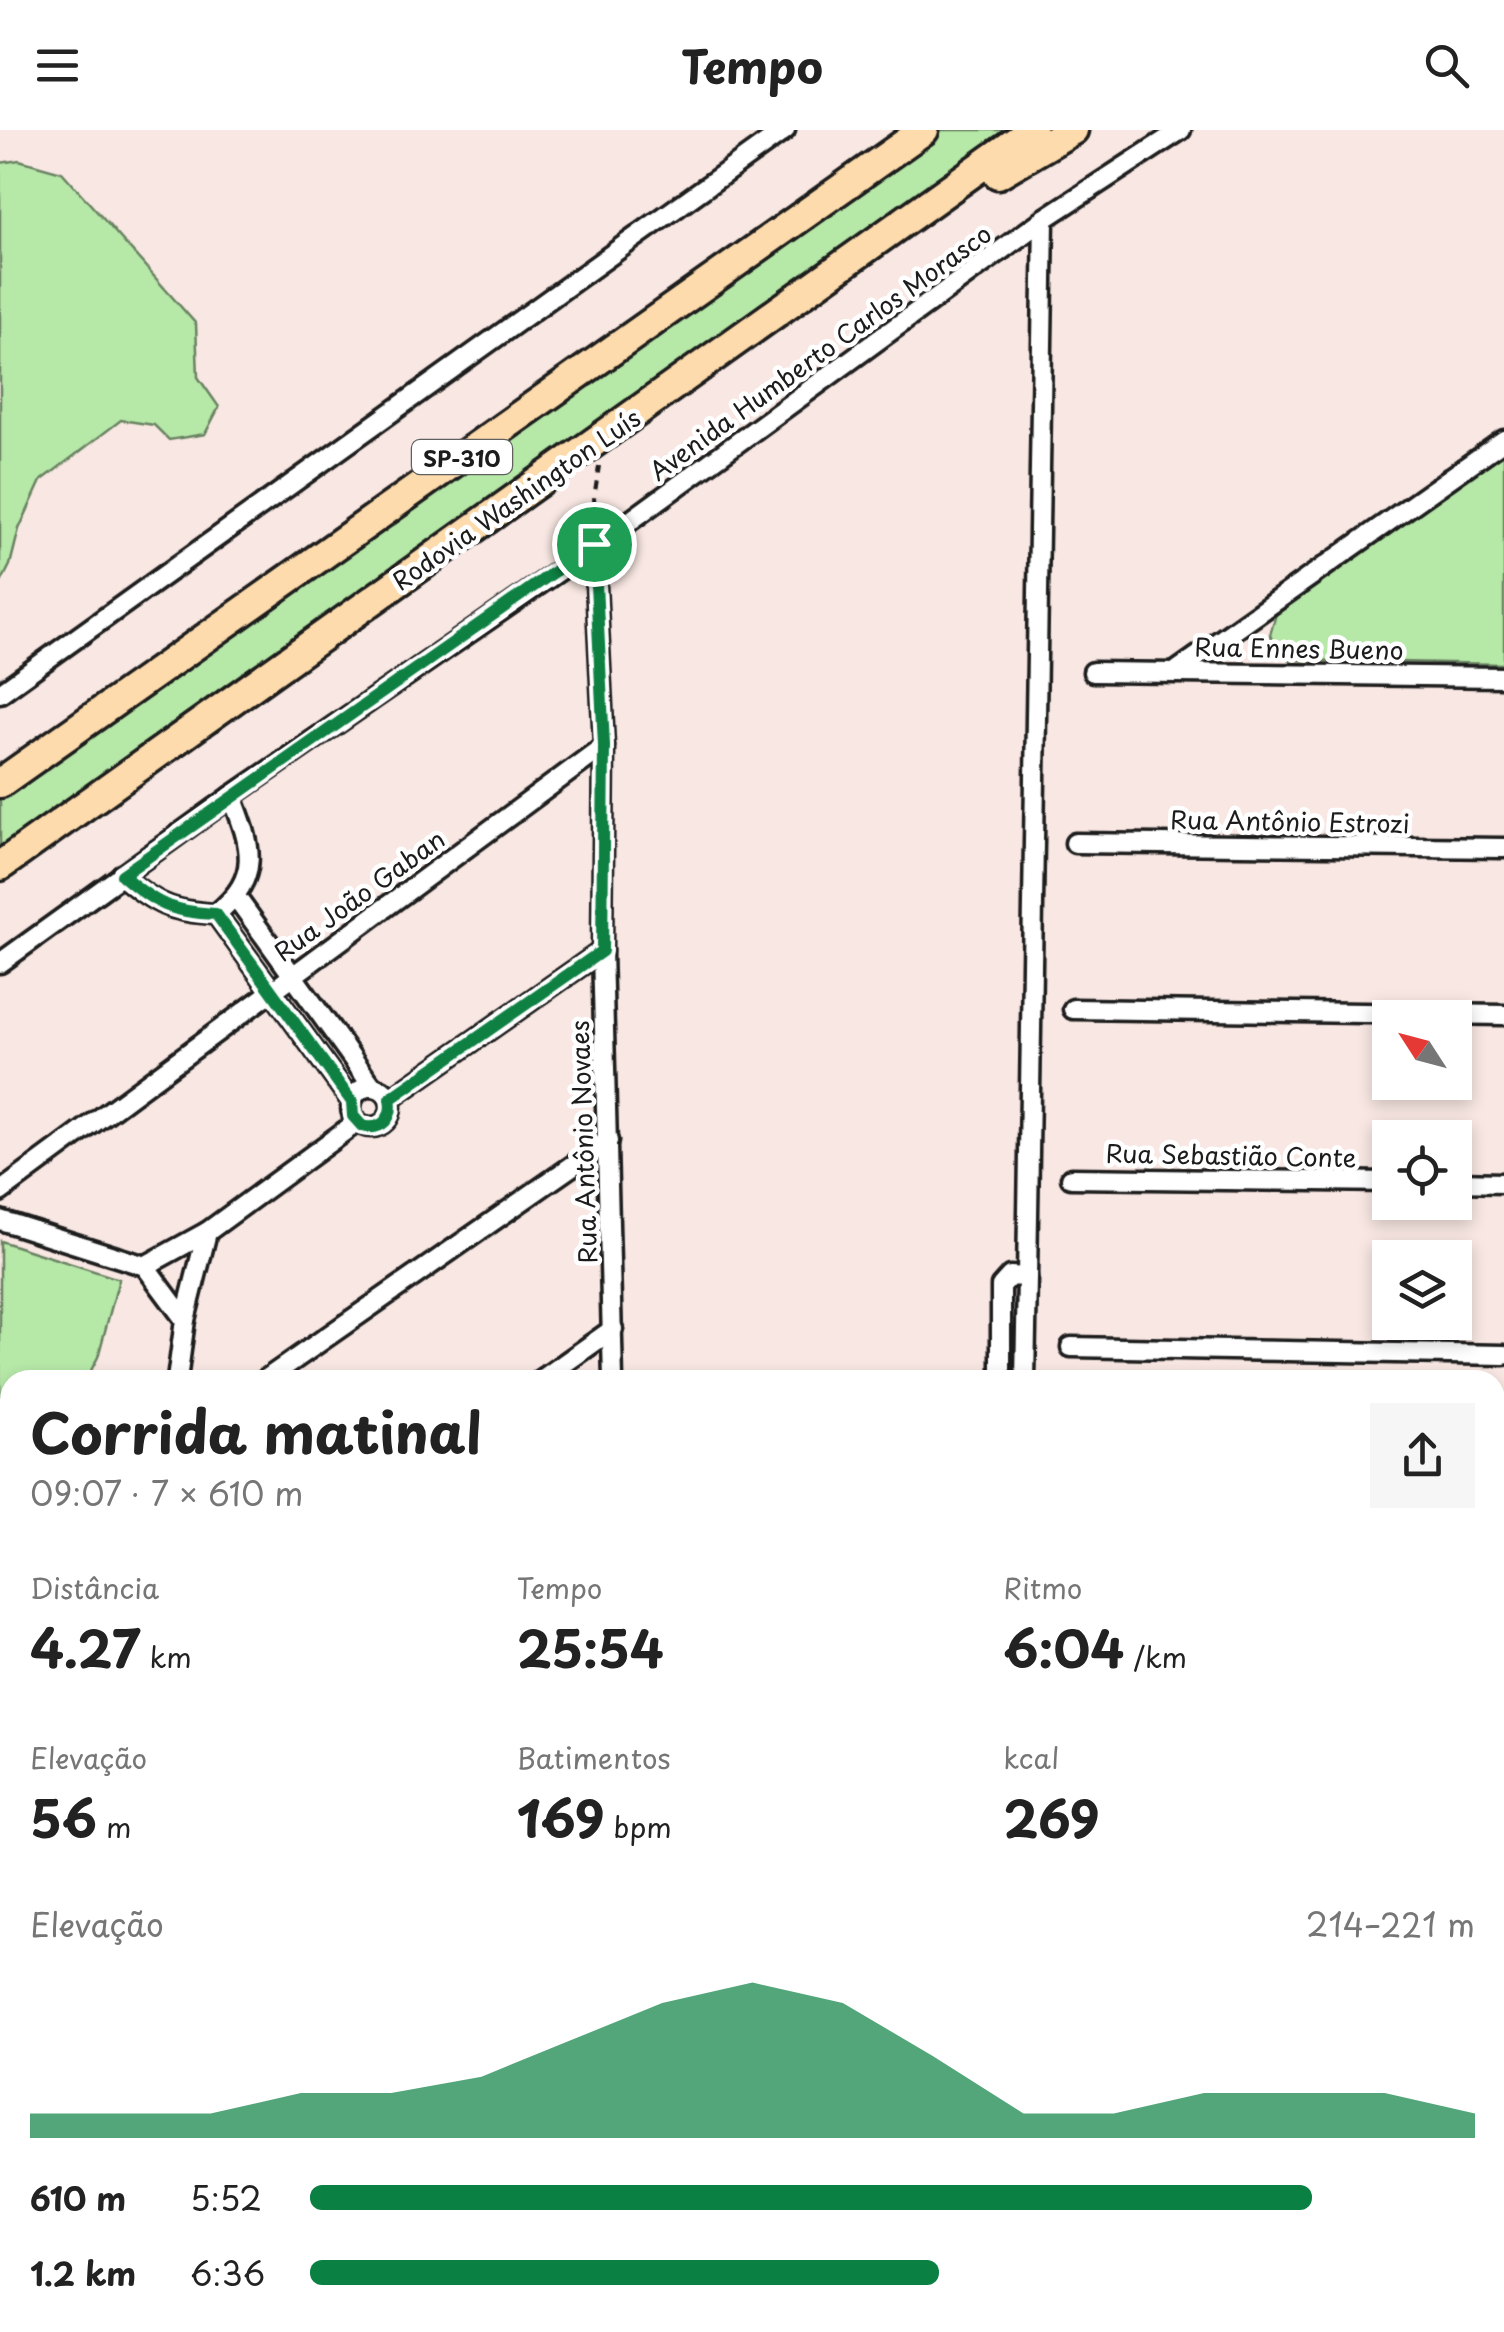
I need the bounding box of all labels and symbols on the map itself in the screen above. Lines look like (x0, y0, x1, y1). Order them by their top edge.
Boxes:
street label: Avenida Humberto Carlos Morasco (641, 215, 999, 489)
street label: Rodovia Washington Luís (384, 399, 648, 599)
road number: SP-310 (412, 440, 512, 474)
pin (552, 502, 637, 587)
street label: Rua Ennes Bueno (1194, 627, 1404, 669)
street label: Rua Antônio Estrozi (1170, 800, 1410, 842)
street label: Rua João Gaban (266, 820, 452, 970)
north arrow (1372, 1000, 1472, 1100)
street label: Rua Antônio Novaes (560, 1020, 606, 1264)
street label: Rua Sebastião Conte (1105, 1134, 1357, 1176)

